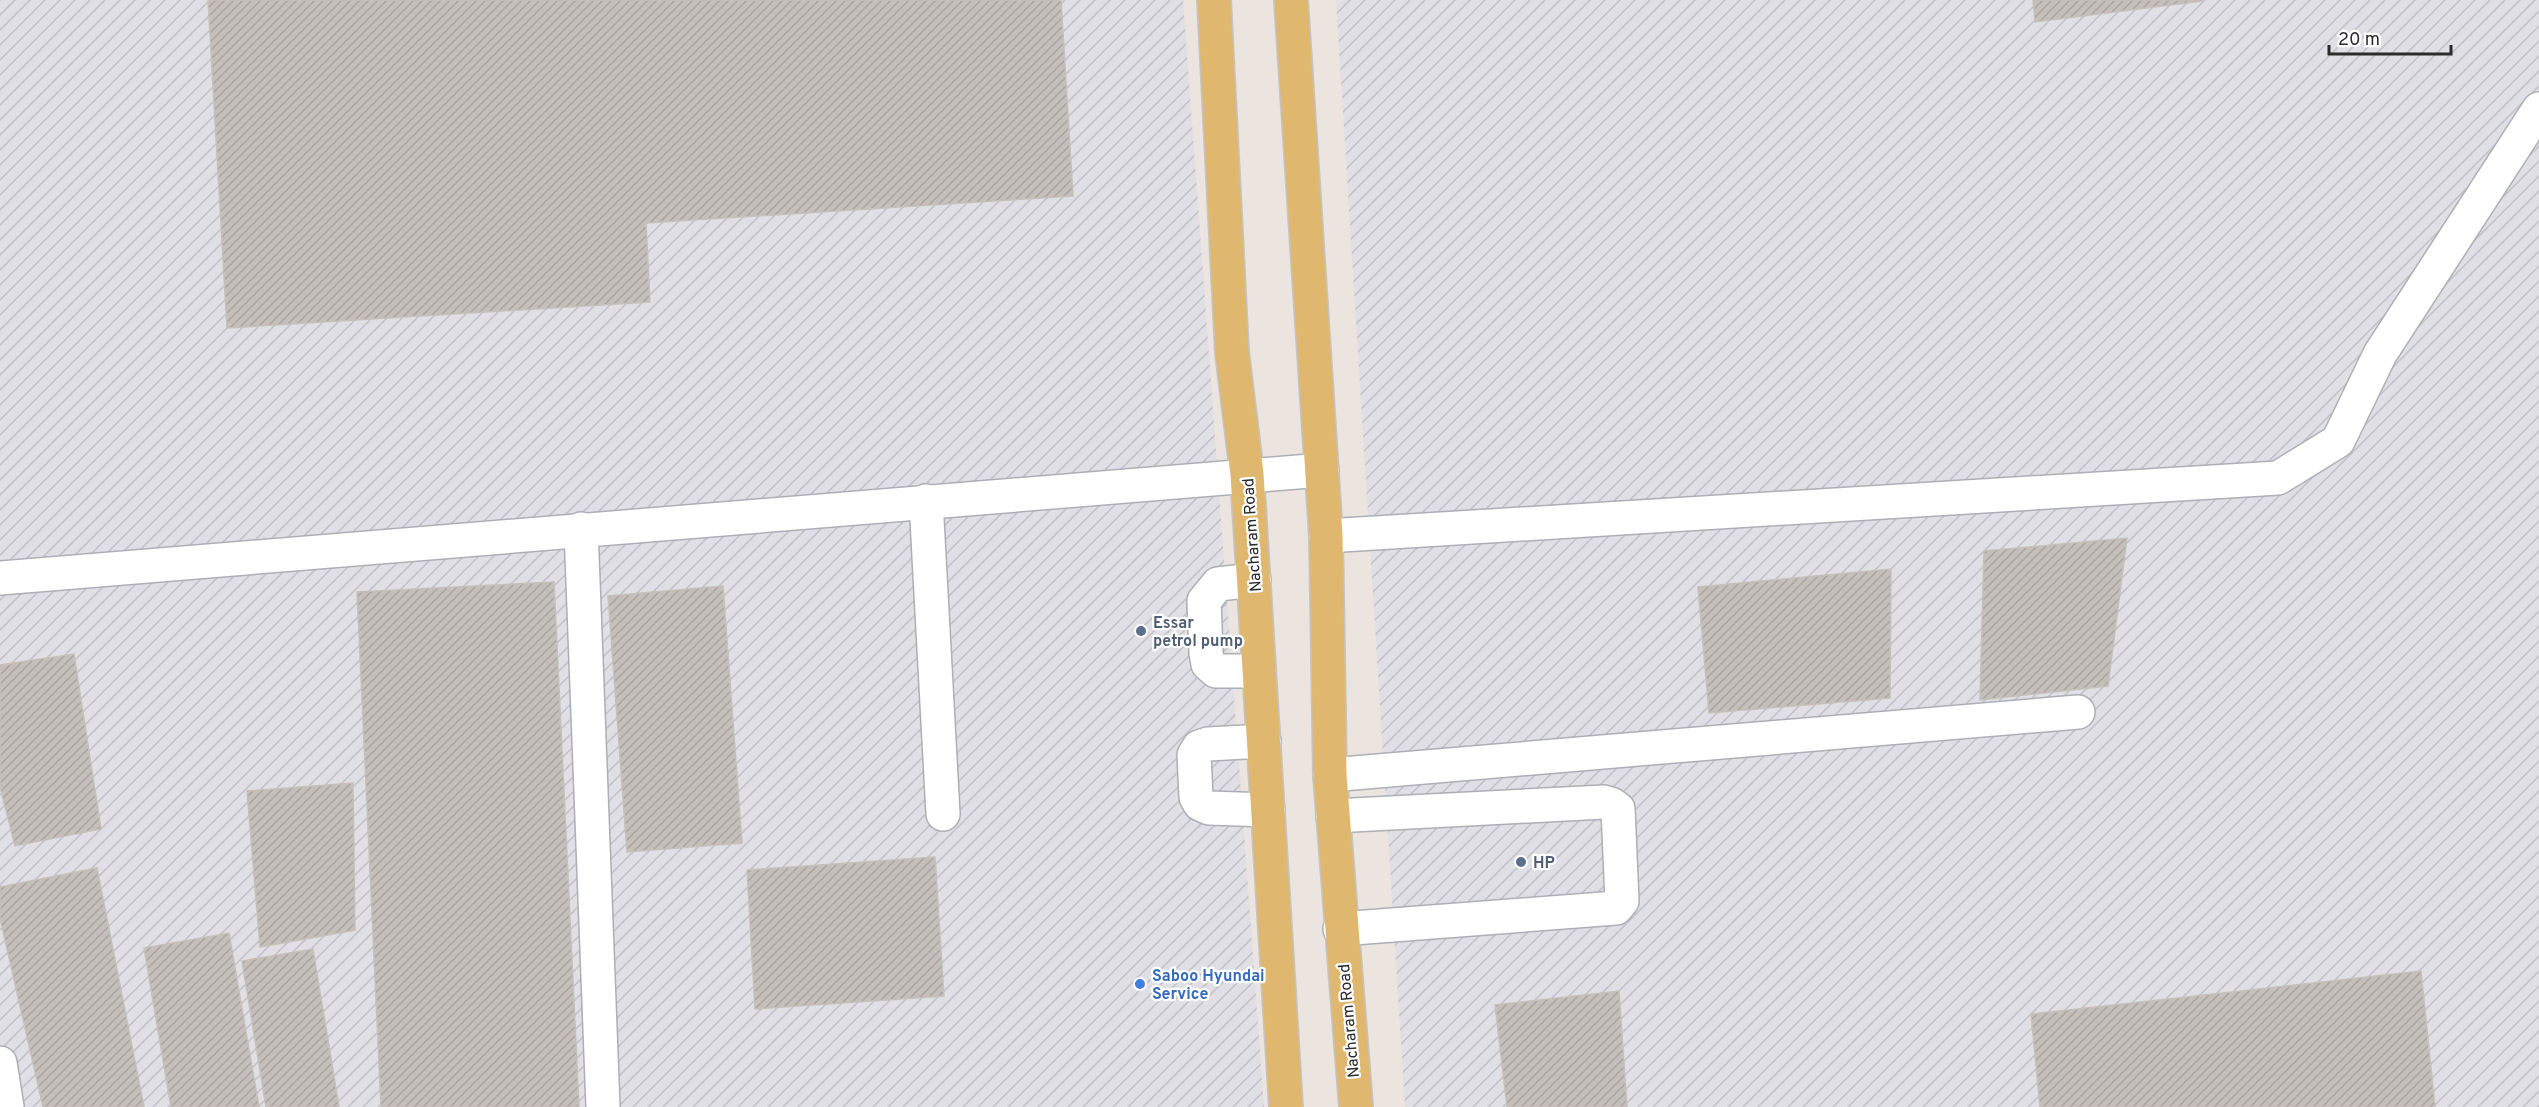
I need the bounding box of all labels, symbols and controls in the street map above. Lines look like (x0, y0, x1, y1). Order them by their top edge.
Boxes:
scale bar (2329, 18, 2450, 56)
text: 20 m (2338, 29, 2380, 52)
street label: Nacharam Road (1239, 477, 1267, 592)
place label: Essar petrol pump (1153, 614, 1243, 652)
marker: Essar petrol pump (1134, 624, 1148, 638)
place label: HP (1533, 854, 1555, 874)
marker: HP (1514, 855, 1528, 869)
street label: Nacharam Road (1335, 963, 1365, 1079)
place label: Saboo Hyundai Service (1152, 967, 1265, 1005)
marker: Saboo Hyundai Service (1133, 977, 1147, 991)

